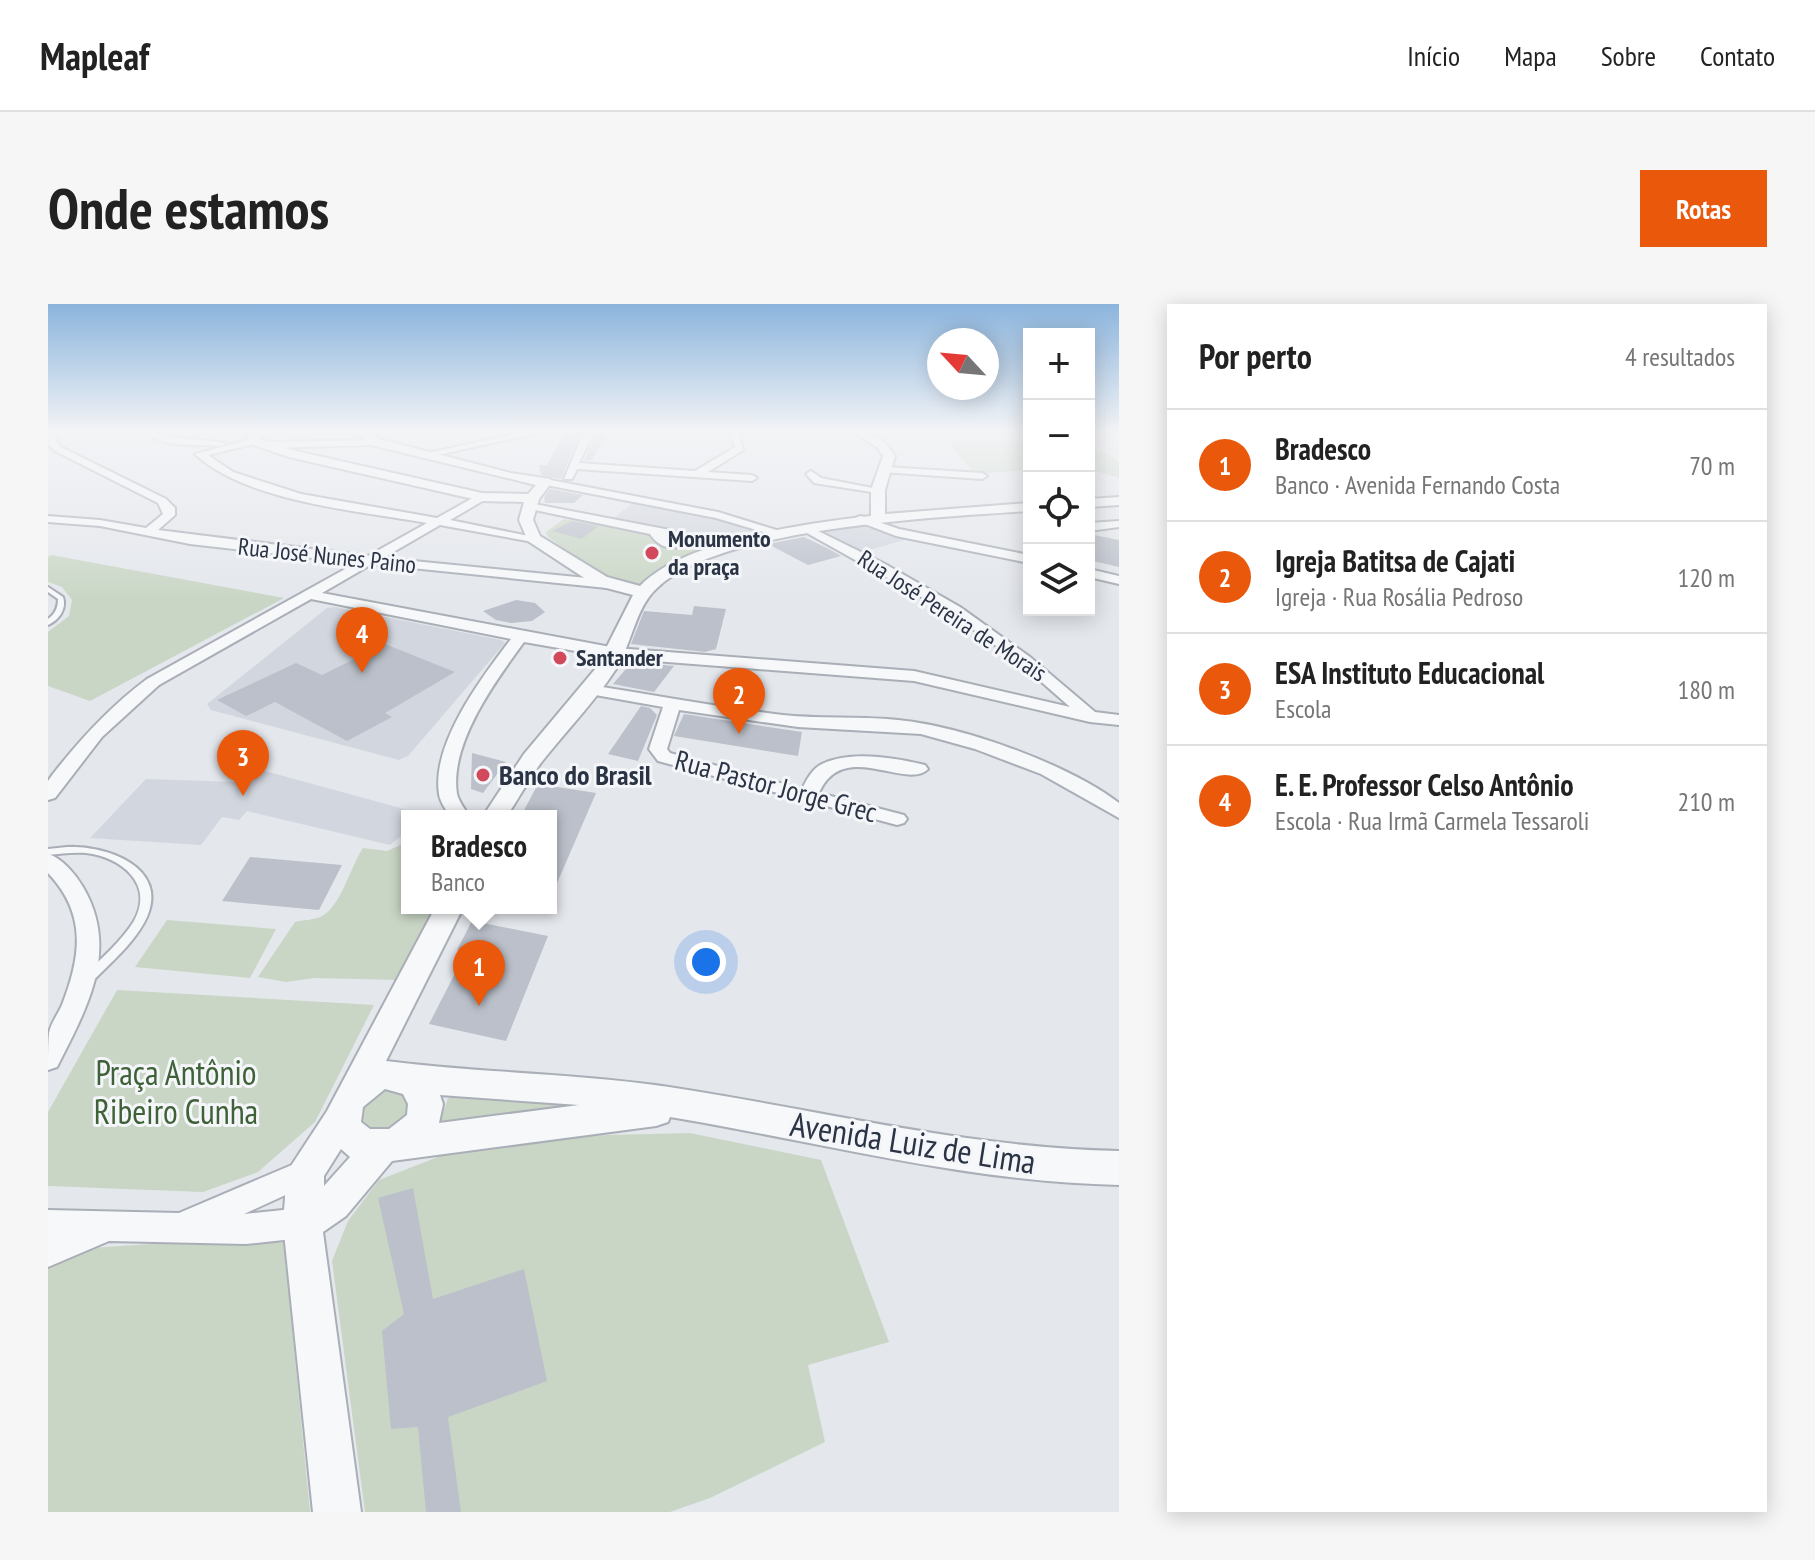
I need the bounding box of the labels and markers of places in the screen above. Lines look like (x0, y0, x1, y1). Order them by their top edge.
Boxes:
place label: Monumento da praça (668, 523, 771, 582)
marker: Monumento da praça (643, 544, 661, 562)
pin: 4 (336, 607, 388, 673)
place label: Santander (576, 642, 664, 673)
marker: Santander (551, 649, 569, 667)
pin: 2 (713, 668, 765, 734)
pin: 3 (217, 730, 269, 796)
place label: Banco do Brasil (499, 756, 652, 793)
marker: Banco do Brasil (474, 766, 492, 784)
pin: 1 (453, 940, 505, 1006)

